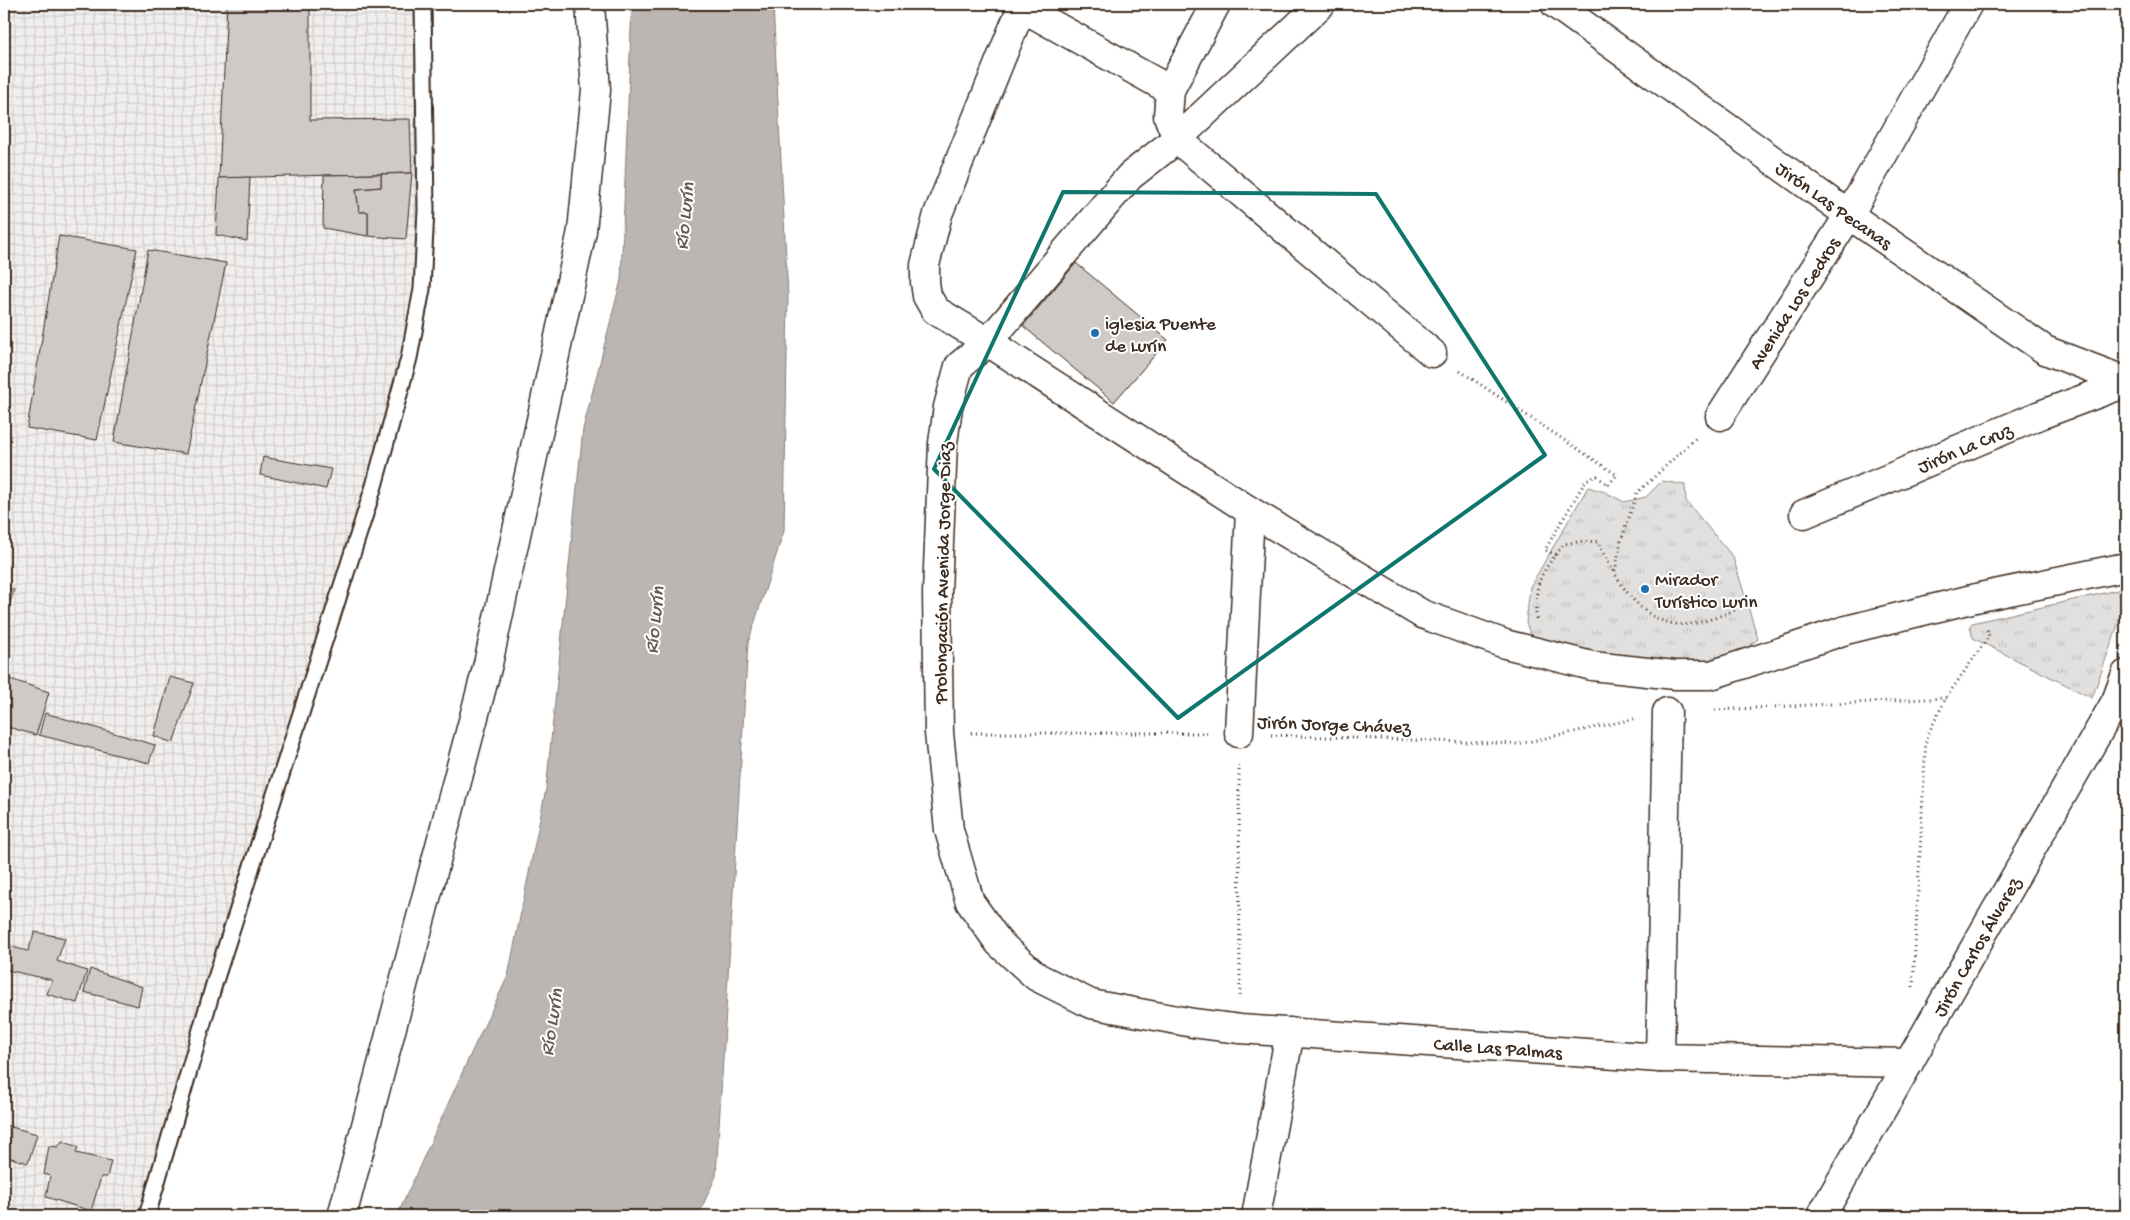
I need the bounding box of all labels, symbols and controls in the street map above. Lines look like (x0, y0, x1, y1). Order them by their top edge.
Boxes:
street label: Jirón Las Pecanas (1770, 158, 1896, 257)
water label: Río Lurín (672, 181, 702, 251)
street label: Avenida Los Cedros (1745, 233, 1847, 374)
place label: iglesia Puente de Lurín (1105, 314, 1216, 359)
marker: iglesia Puente de Lurín (1089, 327, 1101, 339)
street label: Jirón La Cruz (1915, 420, 2017, 480)
street label: Prolongación Avenida Jorge Diaz (931, 442, 958, 705)
place label: Mirador Turístico Lurin (1654, 570, 1758, 615)
marker: Mirador Turístico Lurin (1639, 583, 1651, 595)
water label: Río Lurín (642, 585, 672, 655)
street label: Jirón Jorge Chávez (1257, 712, 1412, 741)
street label: Jirón Carlos Álvarez (1930, 874, 2028, 1022)
water label: Río Lurín (537, 987, 570, 1058)
street label: Calle Las Palmas (1433, 1034, 1564, 1066)

